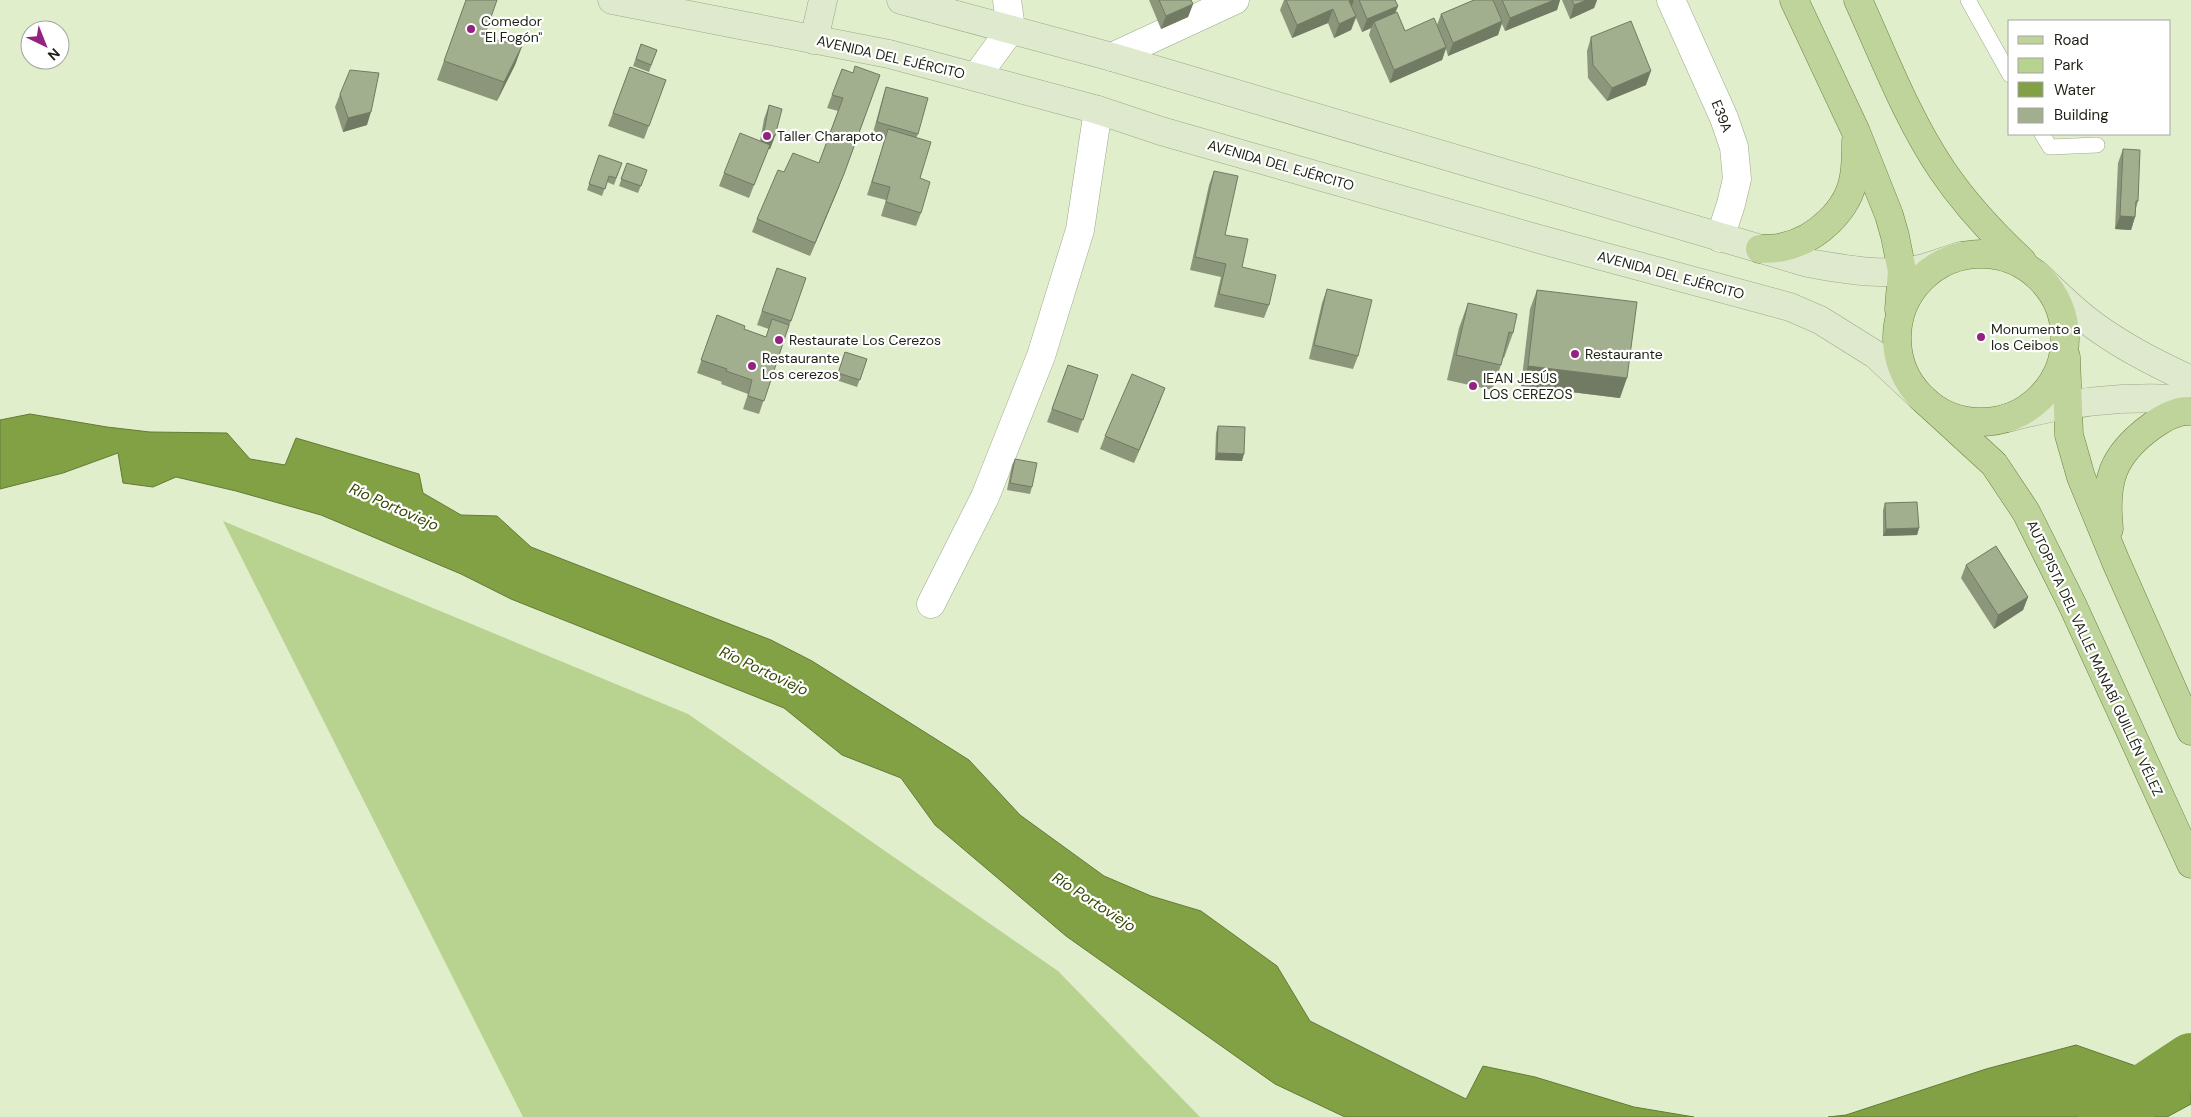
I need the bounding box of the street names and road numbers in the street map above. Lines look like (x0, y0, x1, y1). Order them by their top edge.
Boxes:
street label: AVENIDA DEL EJÉRCITO (815, 31, 967, 83)
street label: E39A (1707, 97, 1737, 135)
street label: AVENIDA DEL EJÉRCITO (1206, 135, 1356, 195)
street label: AVENIDA DEL EJÉRCITO (1596, 247, 1747, 303)
street label: AUTOPISTA DEL VALLE MANABÍ GUILLÉN VÉLEZ (2023, 517, 2167, 799)

